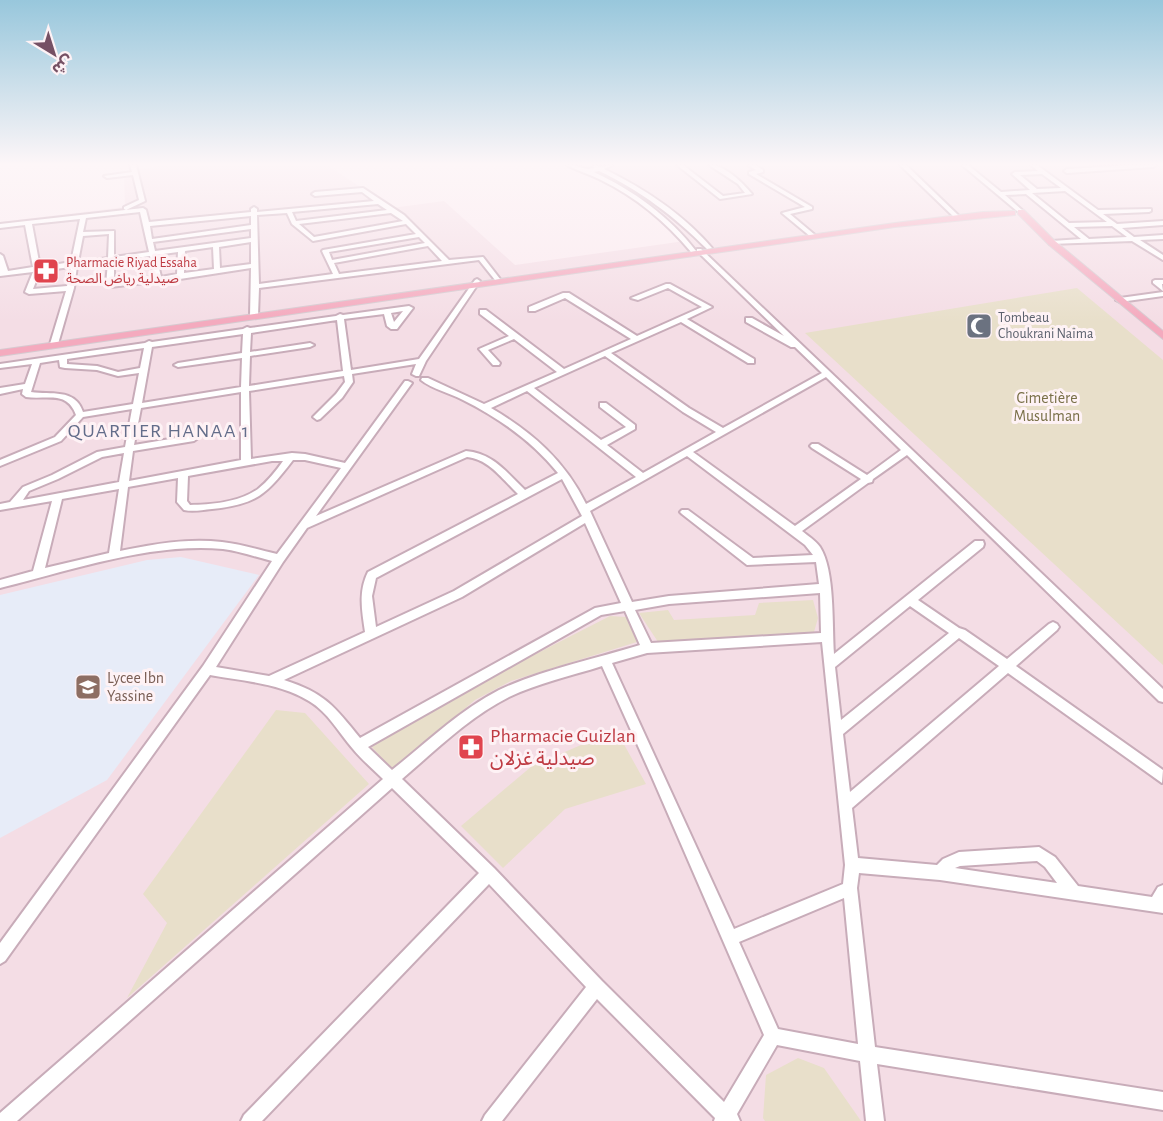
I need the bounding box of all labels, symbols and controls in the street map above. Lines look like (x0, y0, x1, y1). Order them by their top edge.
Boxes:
north arrow (24, 24, 84, 84)
text: ش (48, 51, 76, 78)
pharmacy icon: Pharmacie Riyad Essaha صيدلية رياض الصحة (31, 256, 61, 286)
place label: Pharmacie Riyad Essaha صيدلية رياض الصحة (66, 256, 197, 287)
mosque icon: Tombeau Choukrani Naïma (964, 311, 994, 341)
place label: Tombeau Choukrani Naïma (998, 311, 1094, 341)
park label: Cimetière Musulman (1014, 390, 1080, 424)
district label: QUARTIER HANAA 1 (68, 421, 250, 441)
place label: Lycee Ibn Yassine (107, 670, 164, 704)
school or university icon: Lycee Ibn Yassine (73, 672, 103, 702)
place label: Pharmacie Guizlan صيدلية غزلان (490, 726, 636, 770)
pharmacy icon: Pharmacie Guizlan صيدلية غزلان (456, 732, 486, 762)

